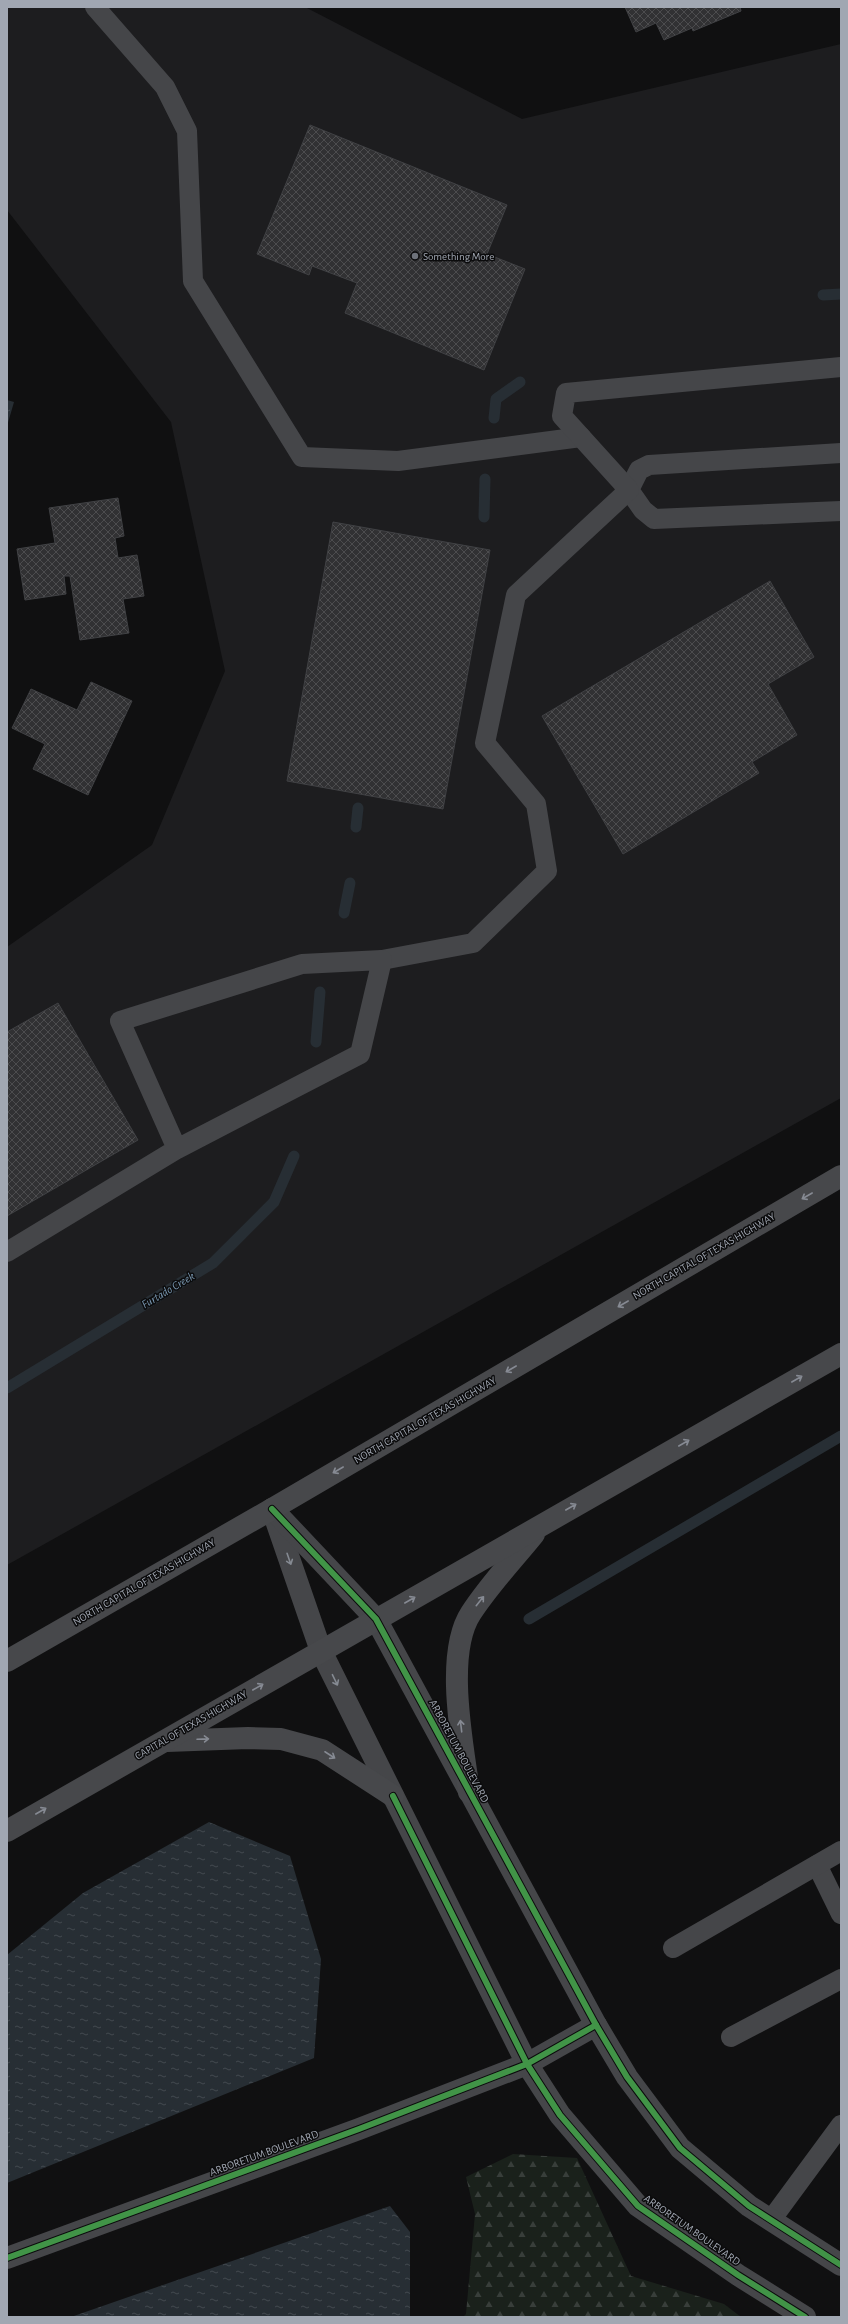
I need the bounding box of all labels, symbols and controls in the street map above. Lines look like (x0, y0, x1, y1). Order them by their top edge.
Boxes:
marker: Something More (410, 251, 420, 261)
place label: Something More (423, 251, 494, 262)
one-way arrow (801, 1192, 813, 1200)
street label: NORTH CAPITAL OF TEXAS HIGHWAY (631, 1211, 777, 1301)
water label: Furtado Creek (139, 1269, 197, 1310)
one-way arrow (617, 1300, 629, 1308)
one-way arrow (505, 1366, 517, 1374)
one-way arrow (791, 1374, 803, 1382)
street label: NORTH CAPITAL OF TEXAS HIGHWAY (352, 1375, 498, 1465)
one-way arrow (678, 1439, 690, 1447)
one-way arrow (332, 1467, 344, 1475)
one-way arrow (565, 1503, 577, 1511)
street label: NORTH CAPITAL OF TEXAS HIGHWAY (71, 1537, 217, 1627)
one-way arrow (286, 1553, 293, 1566)
one-way arrow (404, 1595, 416, 1603)
one-way arrow (475, 1596, 484, 1607)
one-way arrow (332, 1674, 340, 1686)
one-way arrow (252, 1682, 264, 1690)
street label: CAPITAL OF TEXAS HIGHWAY (133, 1688, 249, 1762)
street label: ARBORETUM BOULEVARD (427, 1698, 491, 1804)
one-way arrow (457, 1719, 465, 1732)
one-way arrow (196, 1736, 209, 1743)
one-way arrow (324, 1751, 335, 1759)
one-way arrow (35, 1807, 47, 1815)
street label: ARBORETUM BOULEVARD (208, 2128, 320, 2178)
street label: ARBORETUM BOULEVARD (642, 2193, 742, 2267)

